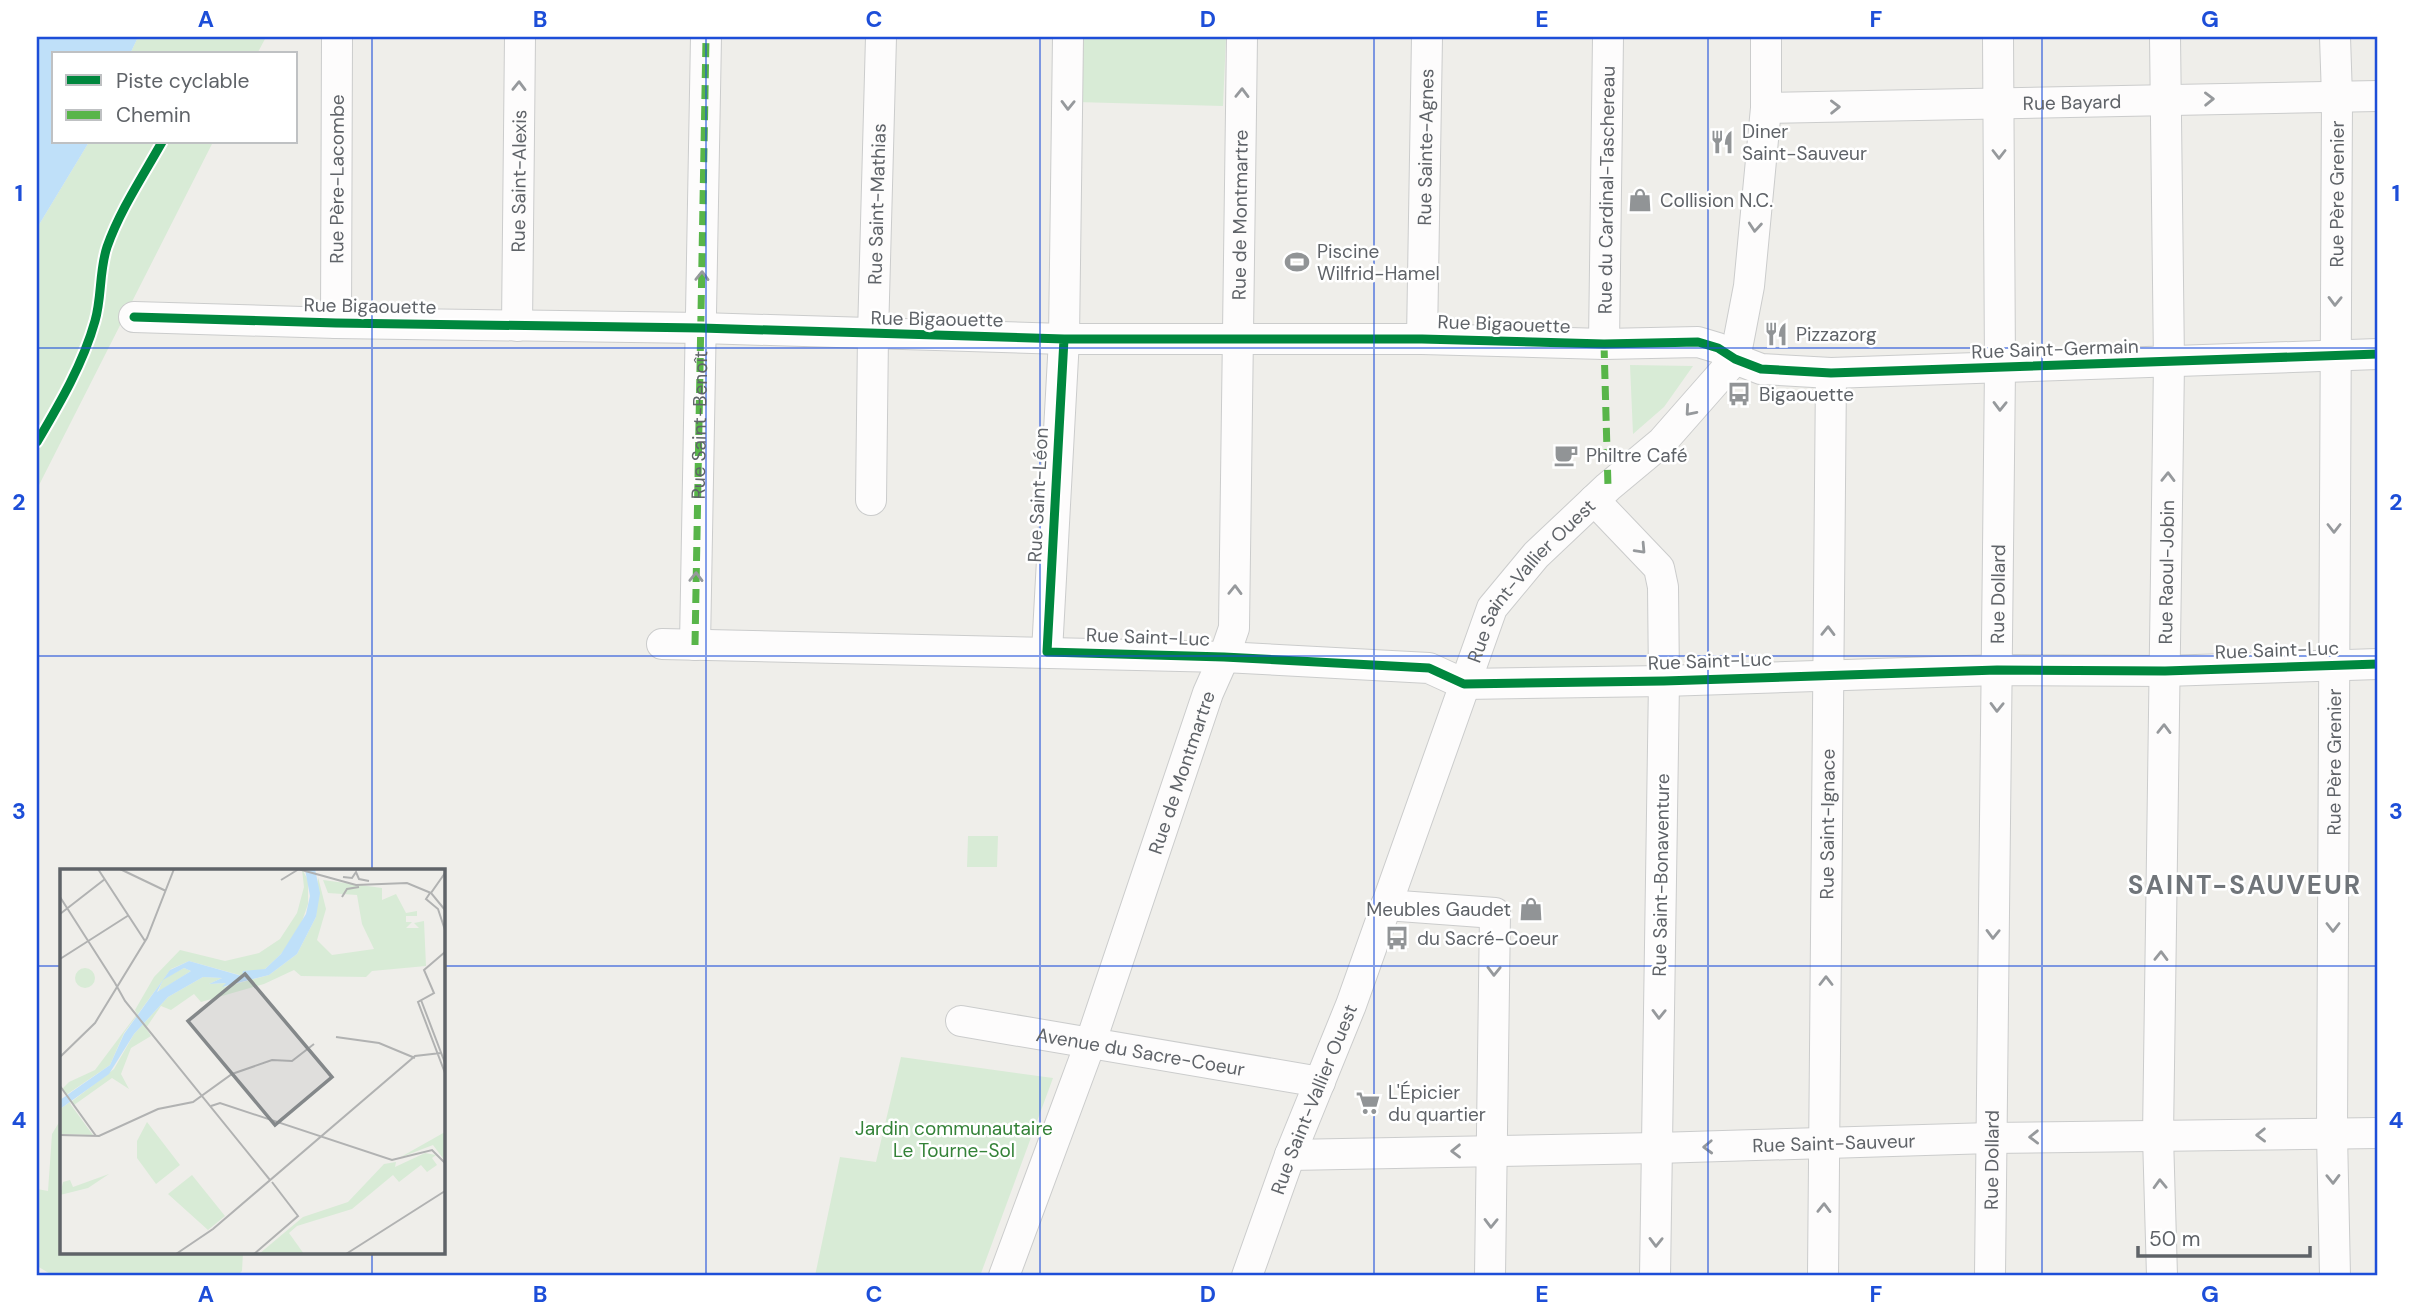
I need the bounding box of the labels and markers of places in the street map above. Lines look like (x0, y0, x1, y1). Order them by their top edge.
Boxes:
place label: Diner Saint-Sauveur (1742, 119, 1867, 166)
restaurant icon: Diner Saint-Sauveur (1708, 128, 1736, 156)
shop icon: Collision N.C. (1626, 186, 1654, 214)
place label: Collision N.C. (1660, 188, 1773, 213)
place label: Piscine Wilfrid-Hamel (1317, 239, 1440, 286)
sports icon: Piscine Wilfrid-Hamel (1283, 248, 1311, 276)
restaurant icon: Pizzazorg (1762, 320, 1790, 348)
place label: Pizzazorg (1796, 322, 1877, 347)
bus stop icon: Bigaouette (1725, 380, 1753, 408)
place label: Bigaouette (1759, 382, 1854, 407)
cafe icon: Philtre Café (1552, 441, 1580, 469)
place label: Philtre Café (1586, 443, 1688, 468)
shop icon: Meubles Gaudet (1517, 895, 1545, 923)
place label: Meubles Gaudet (1366, 897, 1511, 922)
bus stop icon: du Sacré-Coeur (1383, 924, 1411, 952)
place label: du Sacré-Coeur (1417, 926, 1558, 951)
place label: L'Épicier du quartier (1388, 1080, 1486, 1127)
supermarket icon: L'Épicier du quartier (1354, 1089, 1382, 1117)

